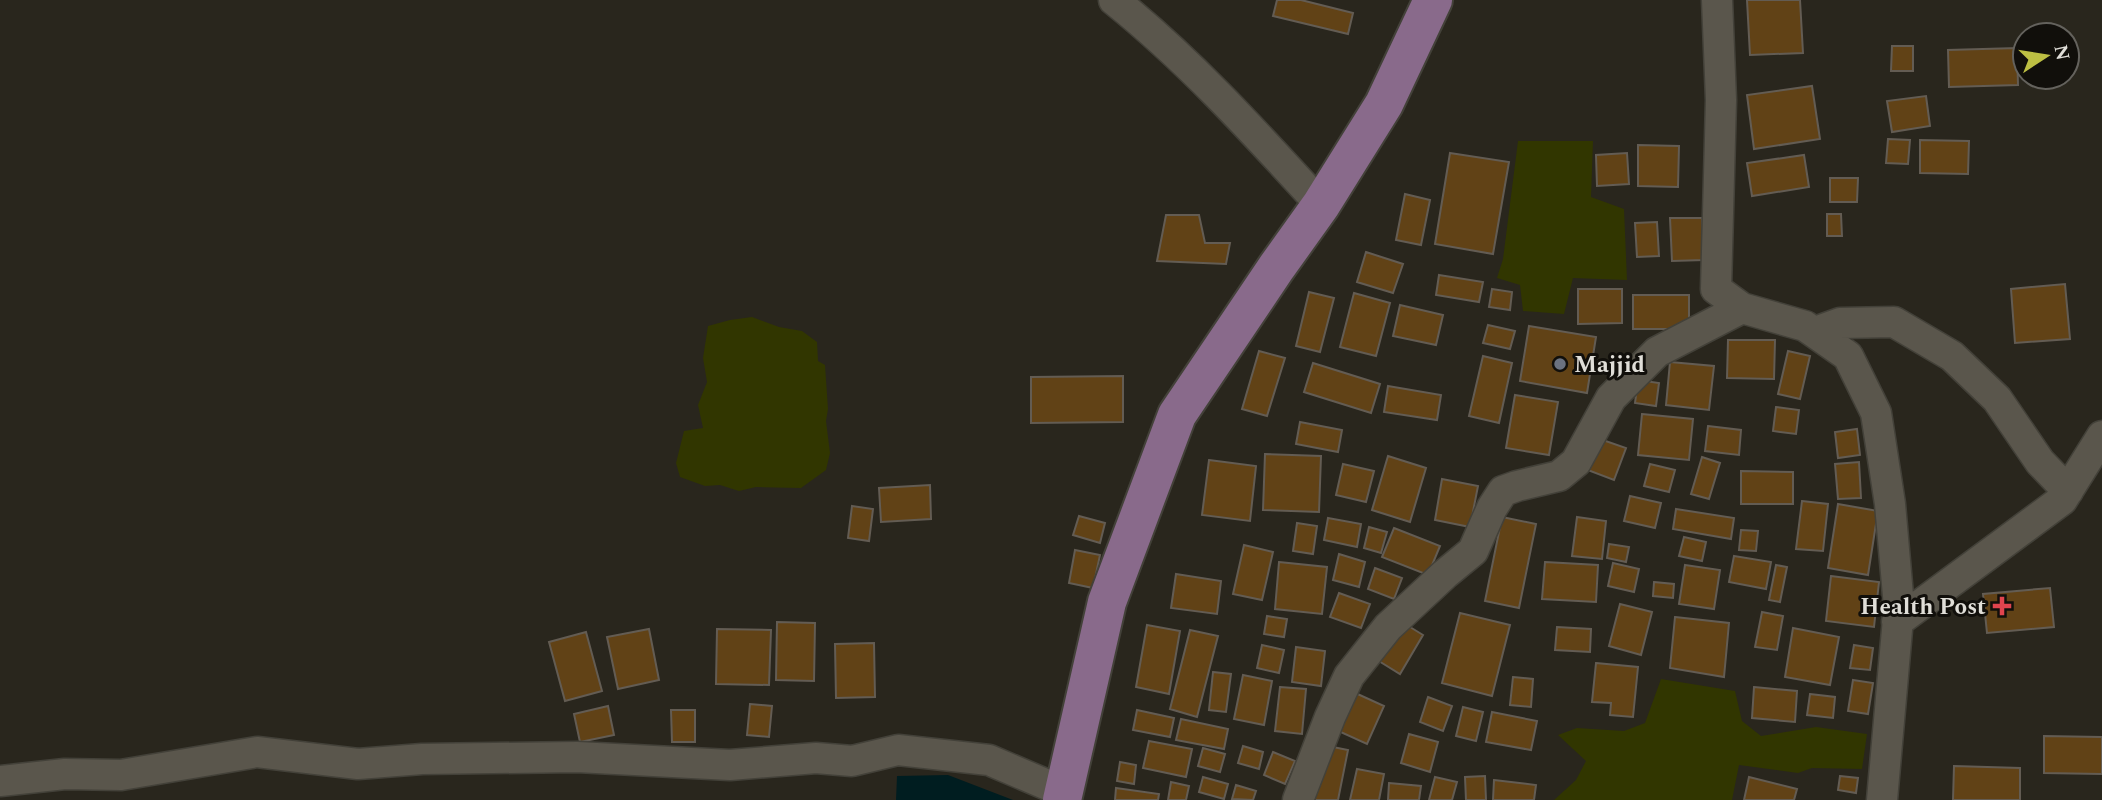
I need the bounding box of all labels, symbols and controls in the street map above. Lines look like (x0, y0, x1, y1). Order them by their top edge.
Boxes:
north arrow (2011, 21, 2081, 91)
text: N (2045, 42, 2077, 63)
place label: Majjid (1574, 348, 1645, 383)
marker: Majjid (1552, 356, 1568, 372)
place label: Health Post (1860, 590, 1986, 625)
marker: Health Post (1992, 596, 2012, 616)

